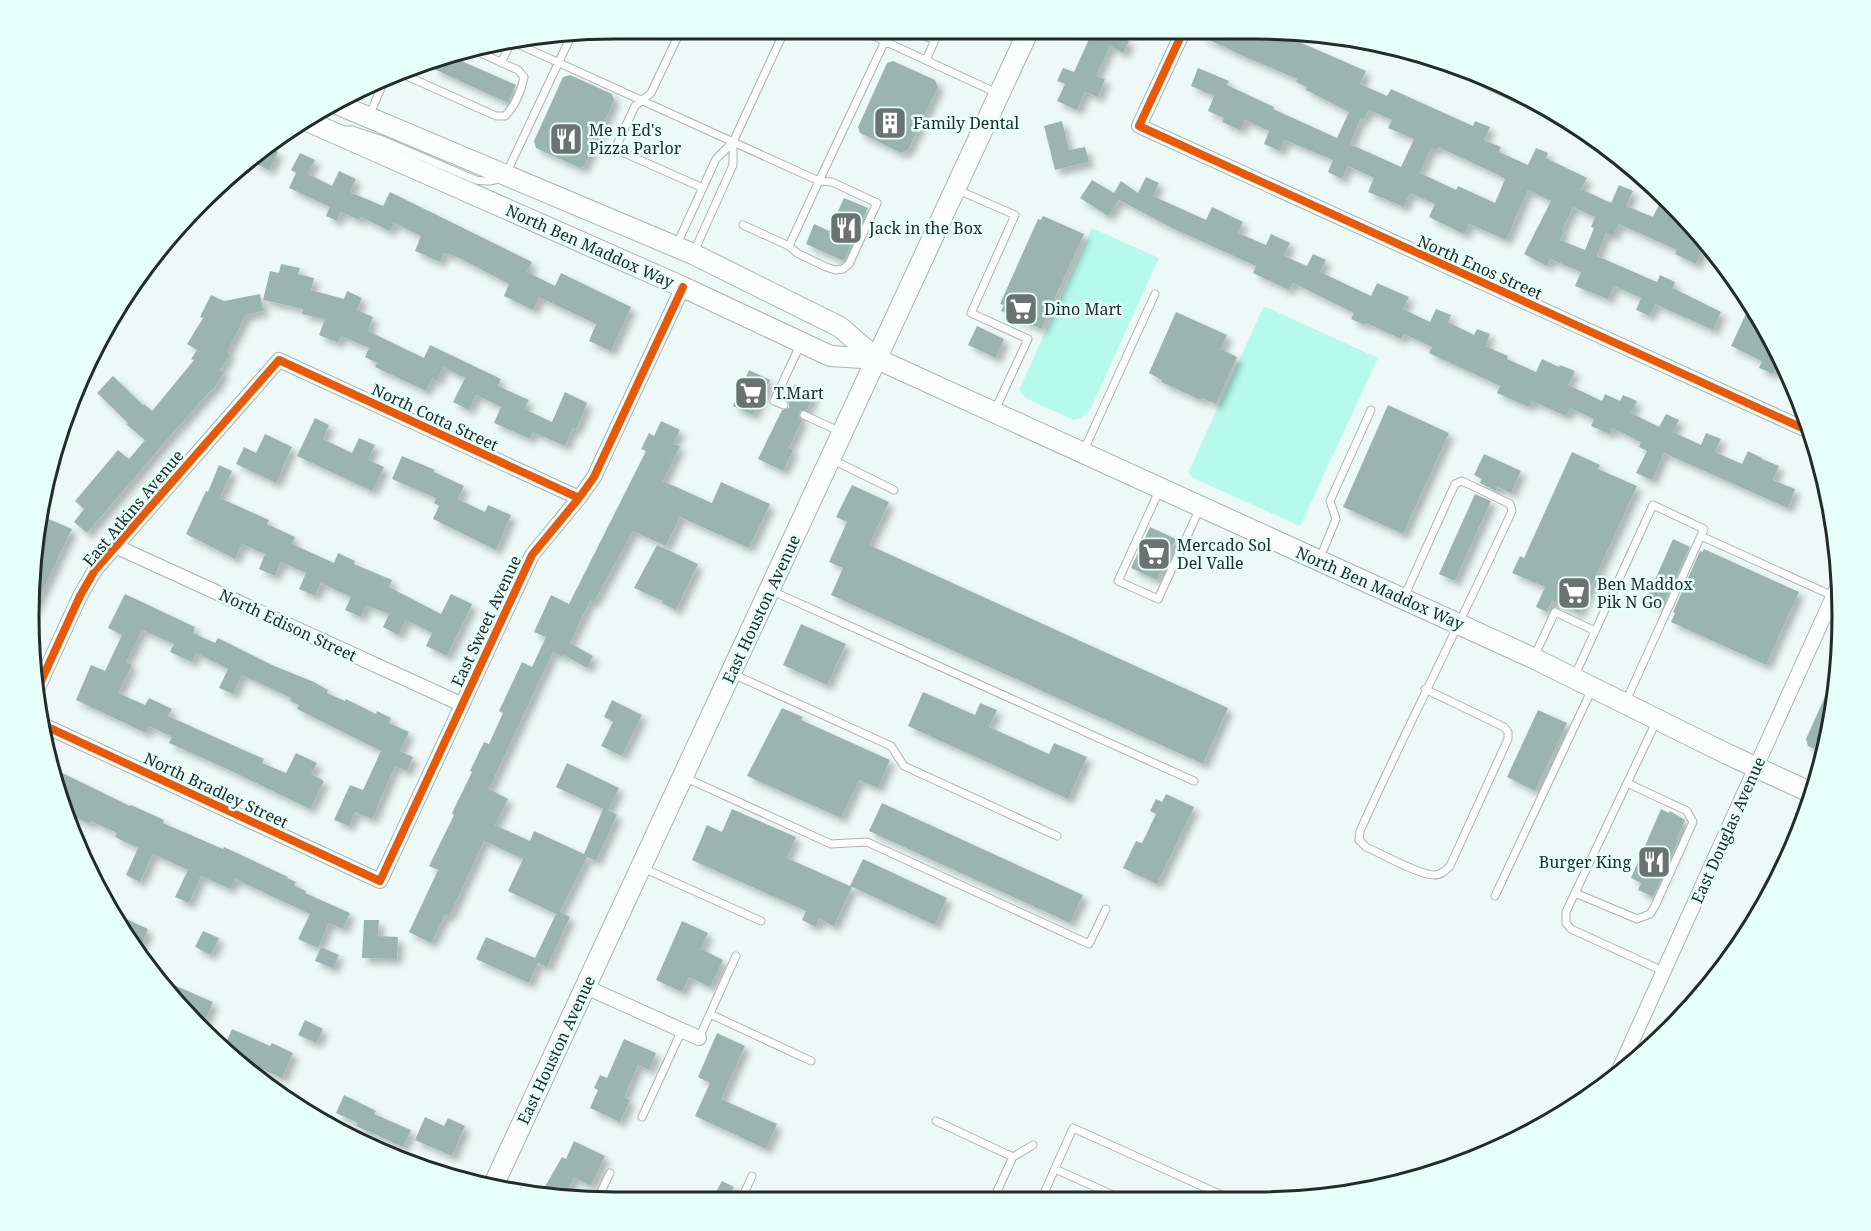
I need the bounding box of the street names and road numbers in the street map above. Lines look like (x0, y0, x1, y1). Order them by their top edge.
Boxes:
street label: North Ben Maddox Way (502, 199, 679, 293)
street label: North Enos Street (1414, 230, 1546, 305)
street label: North Cotta Street (368, 378, 502, 456)
street label: East Atkins Avenue (78, 445, 188, 571)
street label: East Houston Avenue (717, 531, 805, 687)
street label: North Ben Maddox Way (1292, 541, 1469, 635)
street label: East Sweet Avenue (446, 552, 526, 690)
street label: North Edison Street (216, 583, 361, 667)
street label: North Bradley Street (140, 747, 292, 833)
street label: East Douglas Avenue (1686, 753, 1770, 907)
street label: East Houston Avenue (512, 972, 600, 1128)

